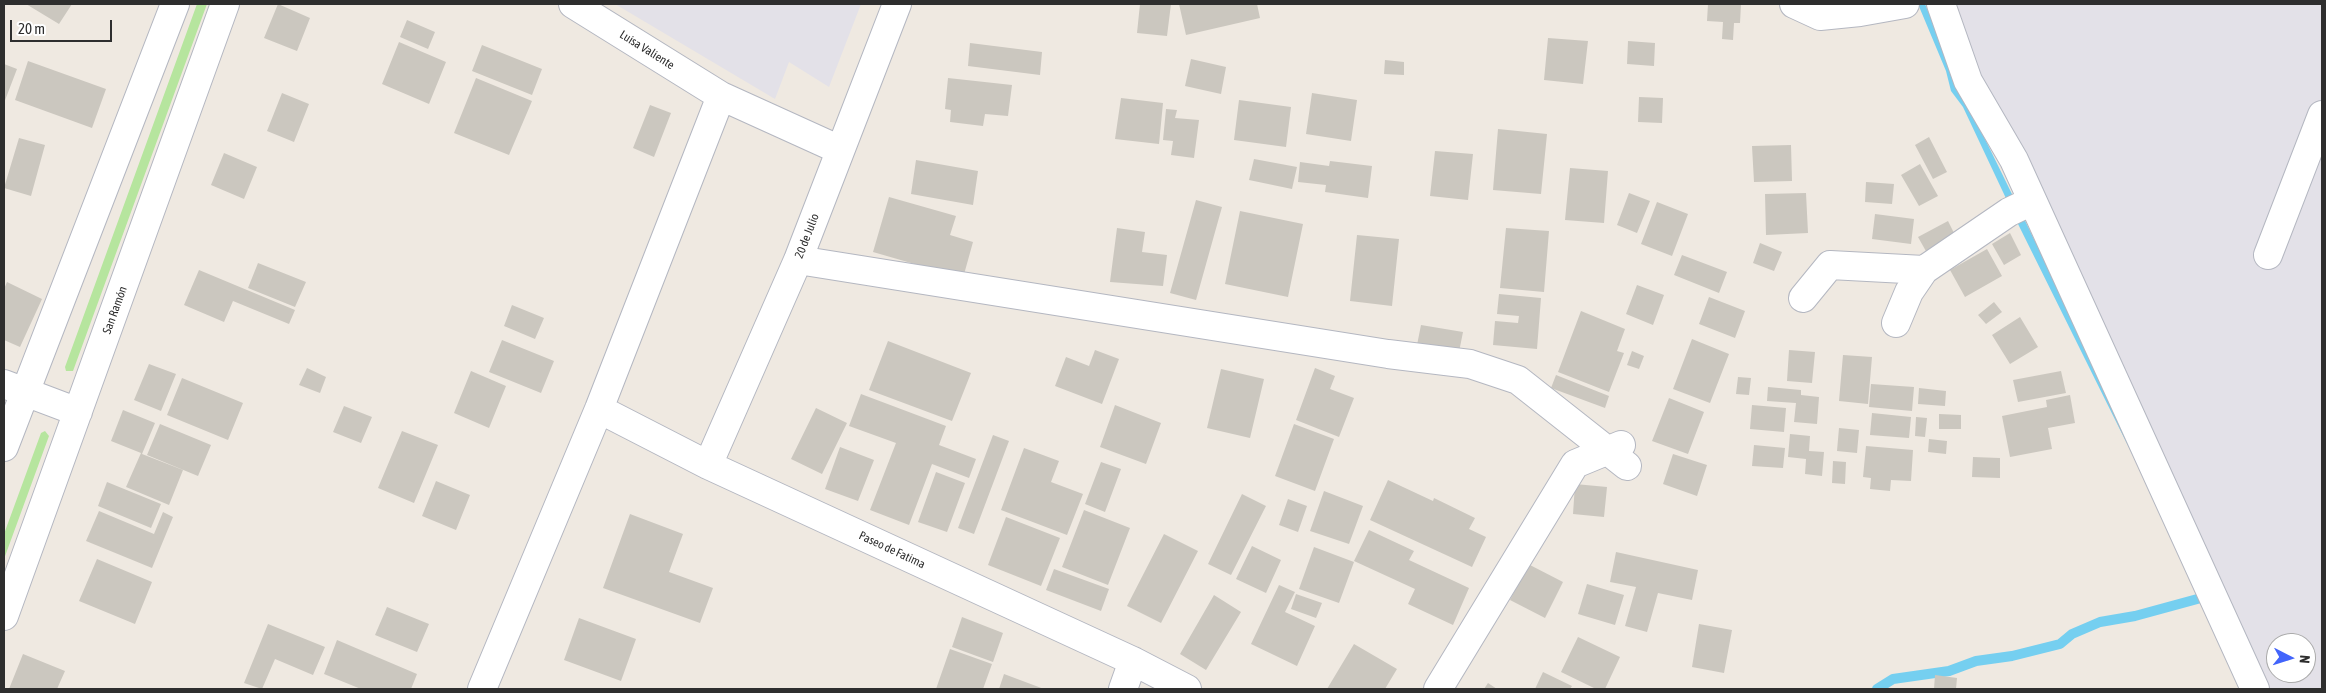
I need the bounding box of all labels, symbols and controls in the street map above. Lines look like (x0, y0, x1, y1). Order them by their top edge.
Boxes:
scale bar (12, 10, 115, 42)
text: 20 m (18, 20, 45, 37)
street label: Luisa Valiente (617, 28, 677, 72)
street label: 20 de Julio (792, 212, 822, 260)
street label: San Ramón (100, 284, 130, 336)
street label: Paseo de Fatima (857, 528, 927, 572)
north arrow (2266, 633, 2316, 683)
text: N (2297, 654, 2313, 664)

